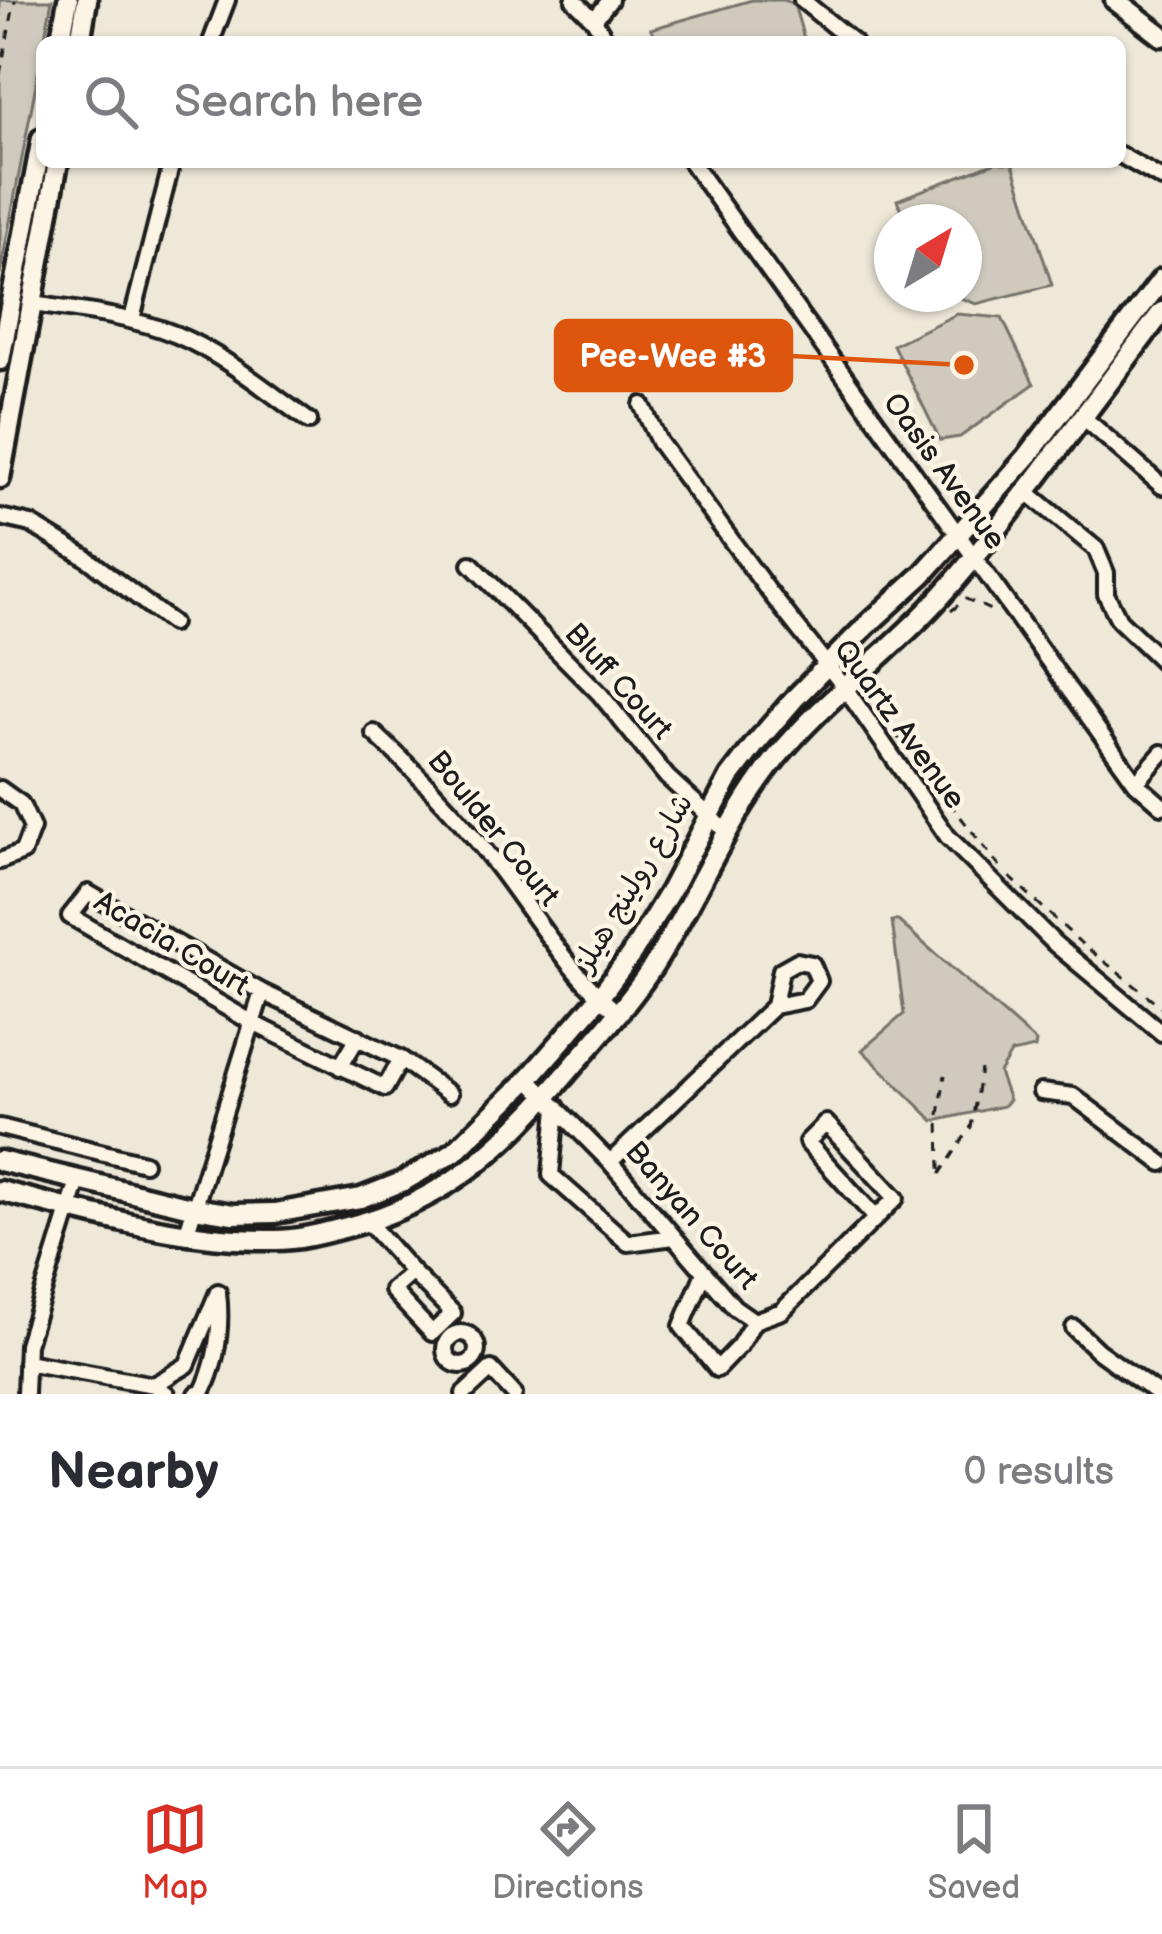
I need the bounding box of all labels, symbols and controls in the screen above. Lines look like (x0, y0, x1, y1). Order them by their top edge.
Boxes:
search box (36, 36, 1126, 168)
icon: search (78, 69, 144, 135)
text: Search here (174, 75, 423, 130)
north arrow (874, 204, 982, 312)
callout: Pee-Wee #3 (556, 321, 791, 390)
text: Pee-Wee #3 (580, 337, 766, 377)
street label: Oasis Avenue (875, 386, 1013, 557)
street label: Bluff Court (557, 616, 680, 747)
street label: Quartz Avenue (826, 633, 973, 816)
street label: Boulder Court (420, 744, 567, 914)
street label: شارع رولينج هيلز (565, 787, 703, 982)
street label: Acacia Court (88, 884, 255, 1004)
street label: Banyan Court (617, 1134, 765, 1297)
text: Nearby (48, 1442, 219, 1503)
text: 0 results (963, 1449, 1114, 1496)
tab: Map (142, 1796, 208, 1908)
tab: Directions (492, 1796, 644, 1908)
tab: Saved (927, 1796, 1020, 1908)

